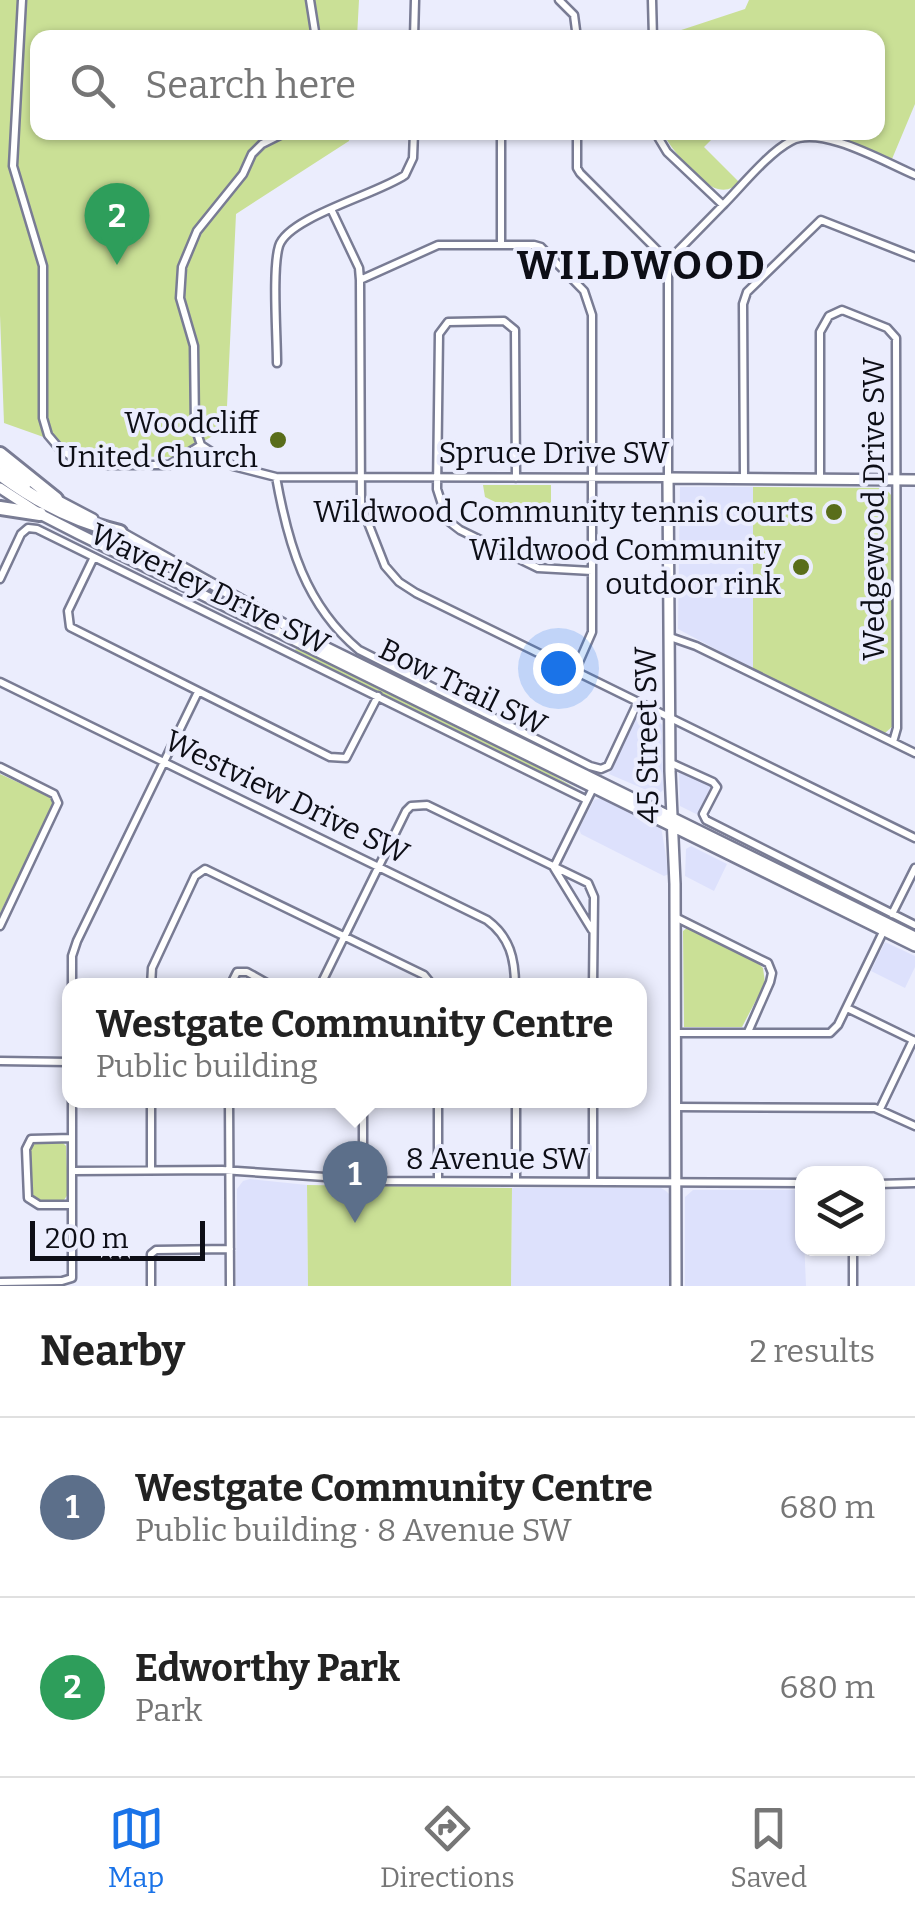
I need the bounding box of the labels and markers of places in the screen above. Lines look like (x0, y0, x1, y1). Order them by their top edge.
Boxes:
pin: 2 (84, 182, 150, 265)
place label: Woodcliff United Church (55, 405, 261, 475)
marker: Woodcliff United Church (267, 429, 289, 451)
place label: Wildwood Community tennis courts (313, 494, 814, 530)
marker: Wildwood Community tennis courts (823, 501, 845, 523)
place label: Wildwood Community outdoor rink (469, 532, 781, 602)
marker: Wildwood Community outdoor rink (790, 556, 812, 578)
pin: 1 (322, 1140, 388, 1223)

